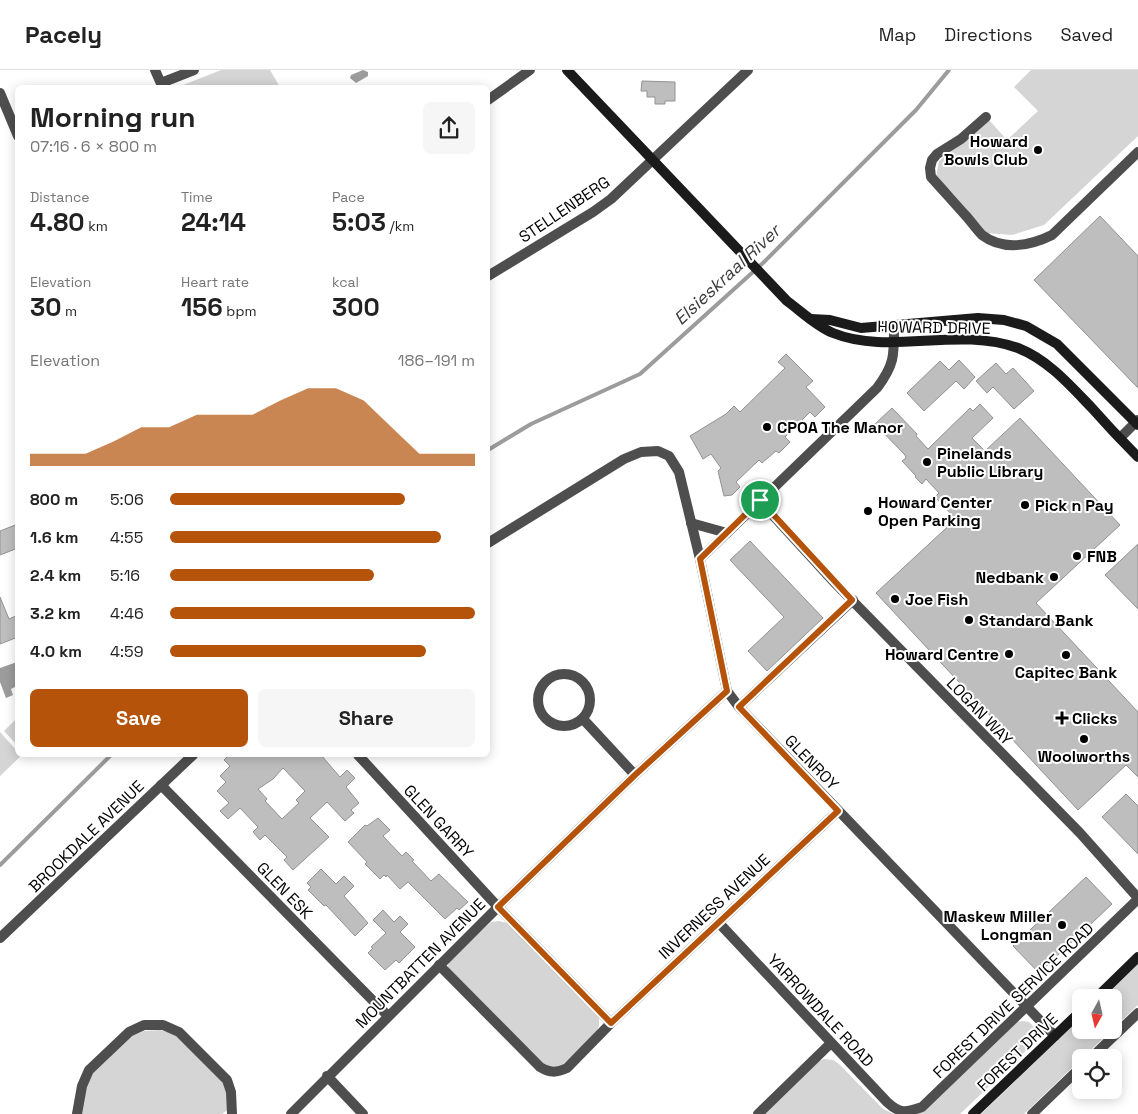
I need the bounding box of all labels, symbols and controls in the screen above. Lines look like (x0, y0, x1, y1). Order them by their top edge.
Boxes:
text: Pacely (25, 19, 102, 50)
text: Map (879, 23, 916, 46)
text: Directions (944, 23, 1033, 46)
text: Saved (1061, 23, 1113, 46)
text: Morning run (30, 99, 195, 135)
button: share (423, 102, 475, 154)
place label: Howard Bowls Club (944, 131, 1028, 170)
text: 07:16 · 6 × 800 m (30, 136, 157, 157)
marker: Howard Bowls Club (1032, 144, 1044, 156)
street label: STELLENBERG (515, 171, 614, 248)
text: Distance (30, 188, 90, 206)
text: Time (181, 188, 213, 206)
text: Pace (332, 188, 365, 206)
text: 4.80 (30, 206, 85, 238)
text: 24:14 (181, 206, 246, 238)
text: 5:03 (332, 206, 386, 238)
text: km (85, 217, 108, 235)
text: /km (386, 217, 414, 235)
water label: Elsieskraal River (669, 218, 786, 330)
text: Elevation (30, 273, 91, 291)
text: Heart rate (181, 273, 249, 291)
text: kcal (332, 273, 359, 291)
text: 30 (30, 291, 61, 323)
text: 156 (181, 291, 223, 323)
text: 300 (332, 291, 380, 323)
text: m (61, 302, 77, 320)
text: bpm (223, 302, 256, 320)
street label: HOWARD DRIVE (877, 316, 991, 339)
text: Elevation (30, 350, 100, 371)
text: 186–191 m (398, 350, 475, 371)
place label: CPOA The Manor (777, 417, 903, 438)
marker: CPOA The Manor (761, 421, 773, 433)
place label: Pinelands Public Library (937, 443, 1043, 482)
marker: Pinelands Public Library (921, 456, 933, 468)
pin (739, 479, 781, 521)
icon: arrive (746, 486, 774, 514)
text: 800 m (30, 489, 78, 510)
text: 5:06 (110, 489, 144, 510)
place label: Howard Center Open Parking (878, 492, 992, 531)
place label: Pick n Pay (1035, 495, 1114, 516)
marker: Pick n Pay (1019, 499, 1031, 511)
marker: Howard Center Open Parking (862, 505, 874, 517)
text: 1.6 km (30, 527, 78, 548)
text: 4:55 (110, 527, 143, 548)
place label: FNB (1087, 546, 1117, 567)
marker: FNB (1071, 550, 1083, 562)
text: 2.4 km (30, 565, 81, 586)
text: 5:16 (110, 565, 140, 586)
place label: Nedbank (976, 567, 1044, 588)
marker: Nedbank (1048, 571, 1060, 583)
place label: Joe Fish (905, 589, 968, 610)
marker: Joe Fish (889, 593, 901, 605)
text: 3.2 km (30, 603, 81, 624)
text: 4:46 (110, 603, 144, 624)
place label: Standard Bank (979, 610, 1094, 631)
marker: Standard Bank (963, 614, 975, 626)
text: 4.0 km (30, 641, 82, 662)
text: 4:59 (110, 641, 143, 662)
place label: Howard Centre (885, 644, 999, 665)
marker: Howard Centre (1003, 648, 1015, 660)
marker: Capitec Bank (1060, 649, 1072, 661)
place label: Capitec Bank (1015, 662, 1117, 683)
street label: LOGAN WAY (942, 673, 1017, 750)
button: Save (30, 689, 248, 747)
button: Share (258, 689, 475, 747)
place label: Clicks (1072, 708, 1117, 729)
marker: Clicks (1056, 712, 1068, 724)
street label: GLENROY (780, 730, 843, 795)
marker: Woolworths (1078, 733, 1090, 745)
place label: Woolworths (1038, 746, 1130, 767)
street label: BROOKDALE AVENUE (24, 776, 148, 897)
street label: GLEN GARRY (399, 780, 478, 863)
street label: INVERNESS AVENUE (654, 849, 775, 964)
street label: GLEN ESK (252, 857, 317, 924)
street label: MOUNTBATTEN AVENUE (351, 894, 490, 1033)
place label: Maskew Miller Longman (944, 906, 1052, 945)
street label: FOREST DRIVE SERVICE ROAD (929, 918, 1097, 1082)
marker: Maskew Miller Longman (1056, 919, 1068, 931)
street label: YARROWDALE ROAD (763, 949, 878, 1071)
north arrow (1072, 989, 1122, 1039)
map controls (1072, 989, 1122, 1099)
street label: FOREST DRIVE (973, 1009, 1061, 1095)
button: locate (1072, 1049, 1122, 1099)

